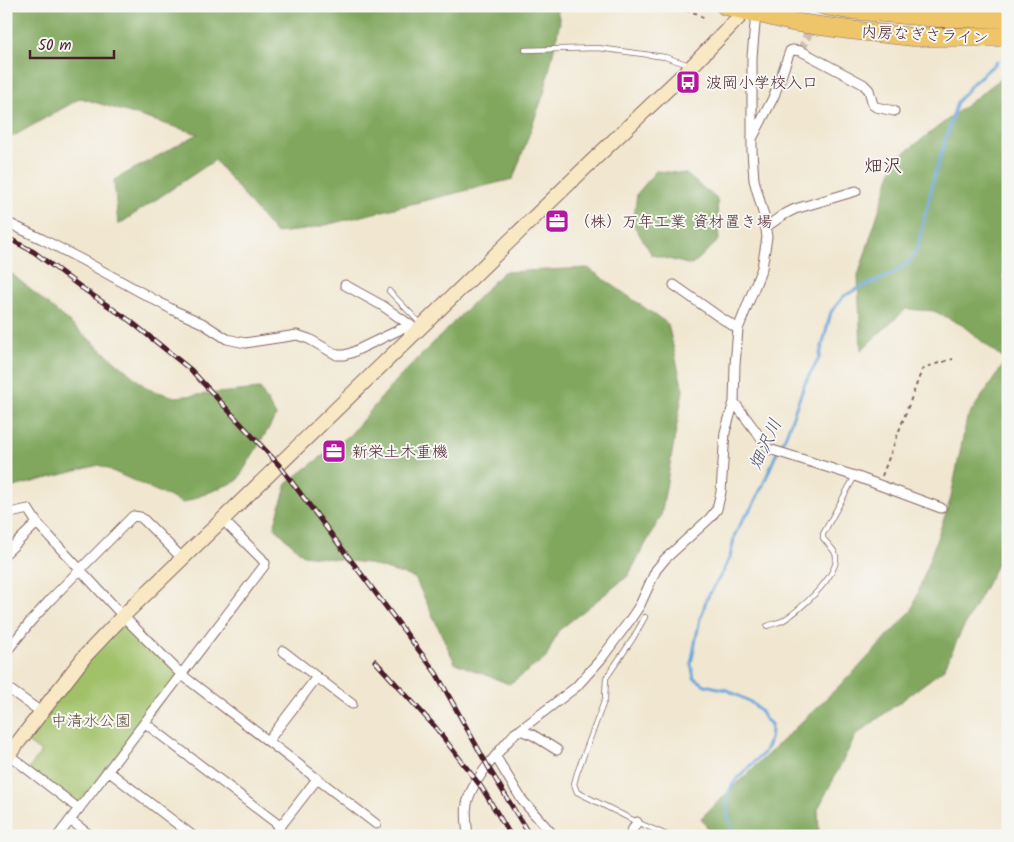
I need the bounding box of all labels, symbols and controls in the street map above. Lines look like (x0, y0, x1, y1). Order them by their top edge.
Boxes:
street label: 内房なぎさライン (861, 20, 989, 51)
scale bar (30, 28, 114, 60)
text: 50 m (38, 34, 72, 58)
bus stop icon: 波岡小学校入口 (675, 69, 701, 95)
place label: 波岡小学校入口 (706, 71, 818, 96)
district label: 畑沢 (864, 152, 902, 182)
office icon: （株）万年工業 資材置き場 (544, 208, 570, 234)
place label: （株）万年工業 資材置き場 (574, 210, 772, 235)
water label: 畑沢川 (742, 414, 791, 475)
office icon: 新栄土木重機 (321, 438, 347, 464)
place label: 新栄土木重機 (352, 440, 448, 465)
park label: 中清水公園 (51, 709, 131, 734)

